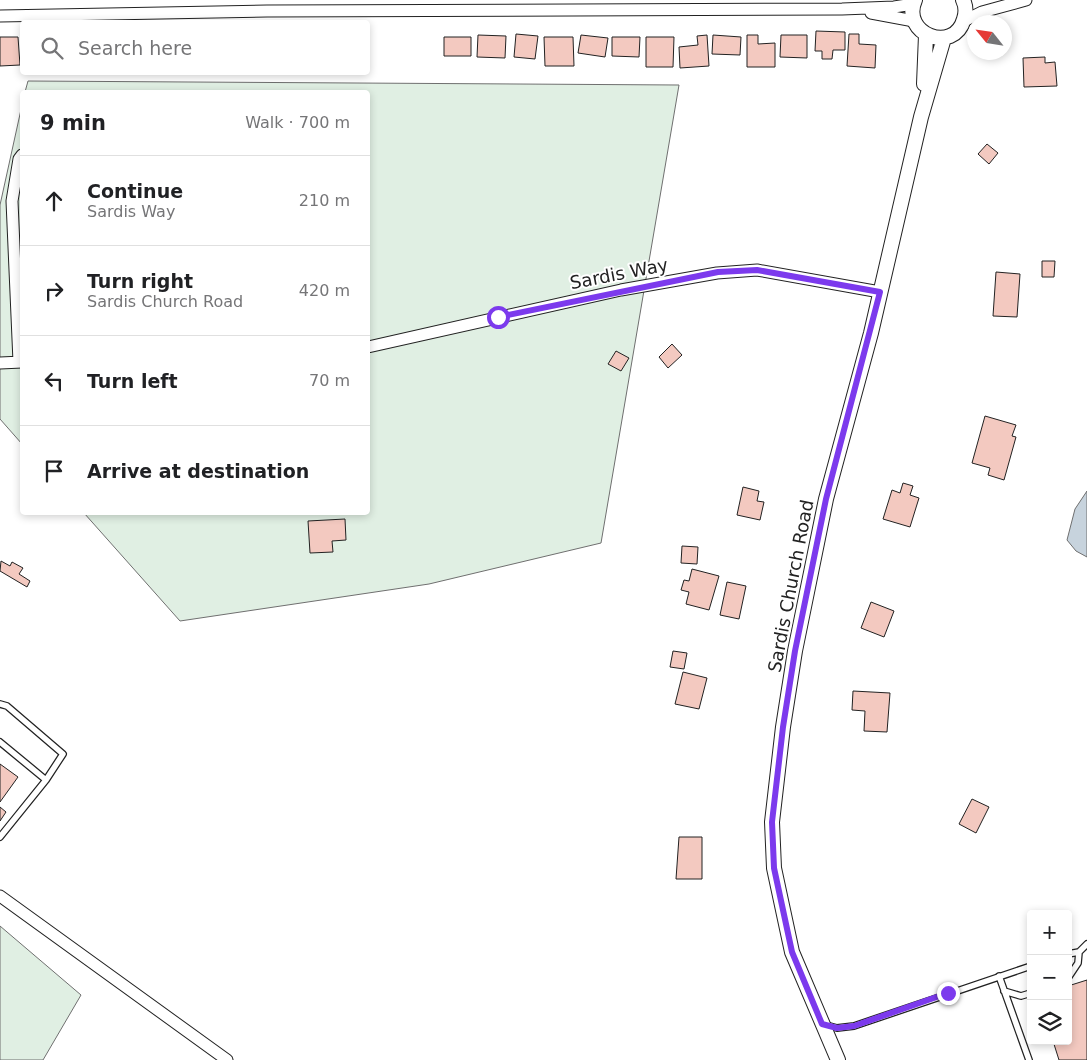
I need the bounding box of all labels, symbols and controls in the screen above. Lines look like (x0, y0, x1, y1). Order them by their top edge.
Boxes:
north arrow (967, 15, 1012, 60)
search box (20, 20, 370, 75)
icon: search (38, 34, 66, 62)
text: Search here (78, 37, 192, 59)
text: 9 min (40, 111, 106, 135)
text: Walk · 700 m (245, 113, 350, 132)
text: Continue (87, 180, 183, 202)
icon: ahead (40, 187, 68, 215)
text: 210 m (299, 191, 350, 210)
text: Sardis Way (87, 202, 175, 221)
street label: Sardis Way (568, 254, 670, 293)
text: Turn right (87, 270, 193, 292)
icon: right (40, 277, 68, 305)
text: 420 m (299, 281, 350, 300)
text: Sardis Church Road (87, 292, 243, 311)
route start (487, 306, 510, 329)
icon: left (40, 367, 68, 395)
text: Turn left (87, 370, 178, 392)
text: 70 m (309, 371, 350, 390)
icon: arrive (40, 457, 68, 485)
text: Arrive at destination (87, 460, 309, 482)
street label: Sardis Church Road (763, 498, 818, 674)
map controls (1027, 910, 1072, 1045)
button: + (1027, 910, 1072, 955)
button: − (1027, 955, 1072, 1000)
route end (937, 982, 960, 1005)
button: layers (1027, 1000, 1072, 1045)

